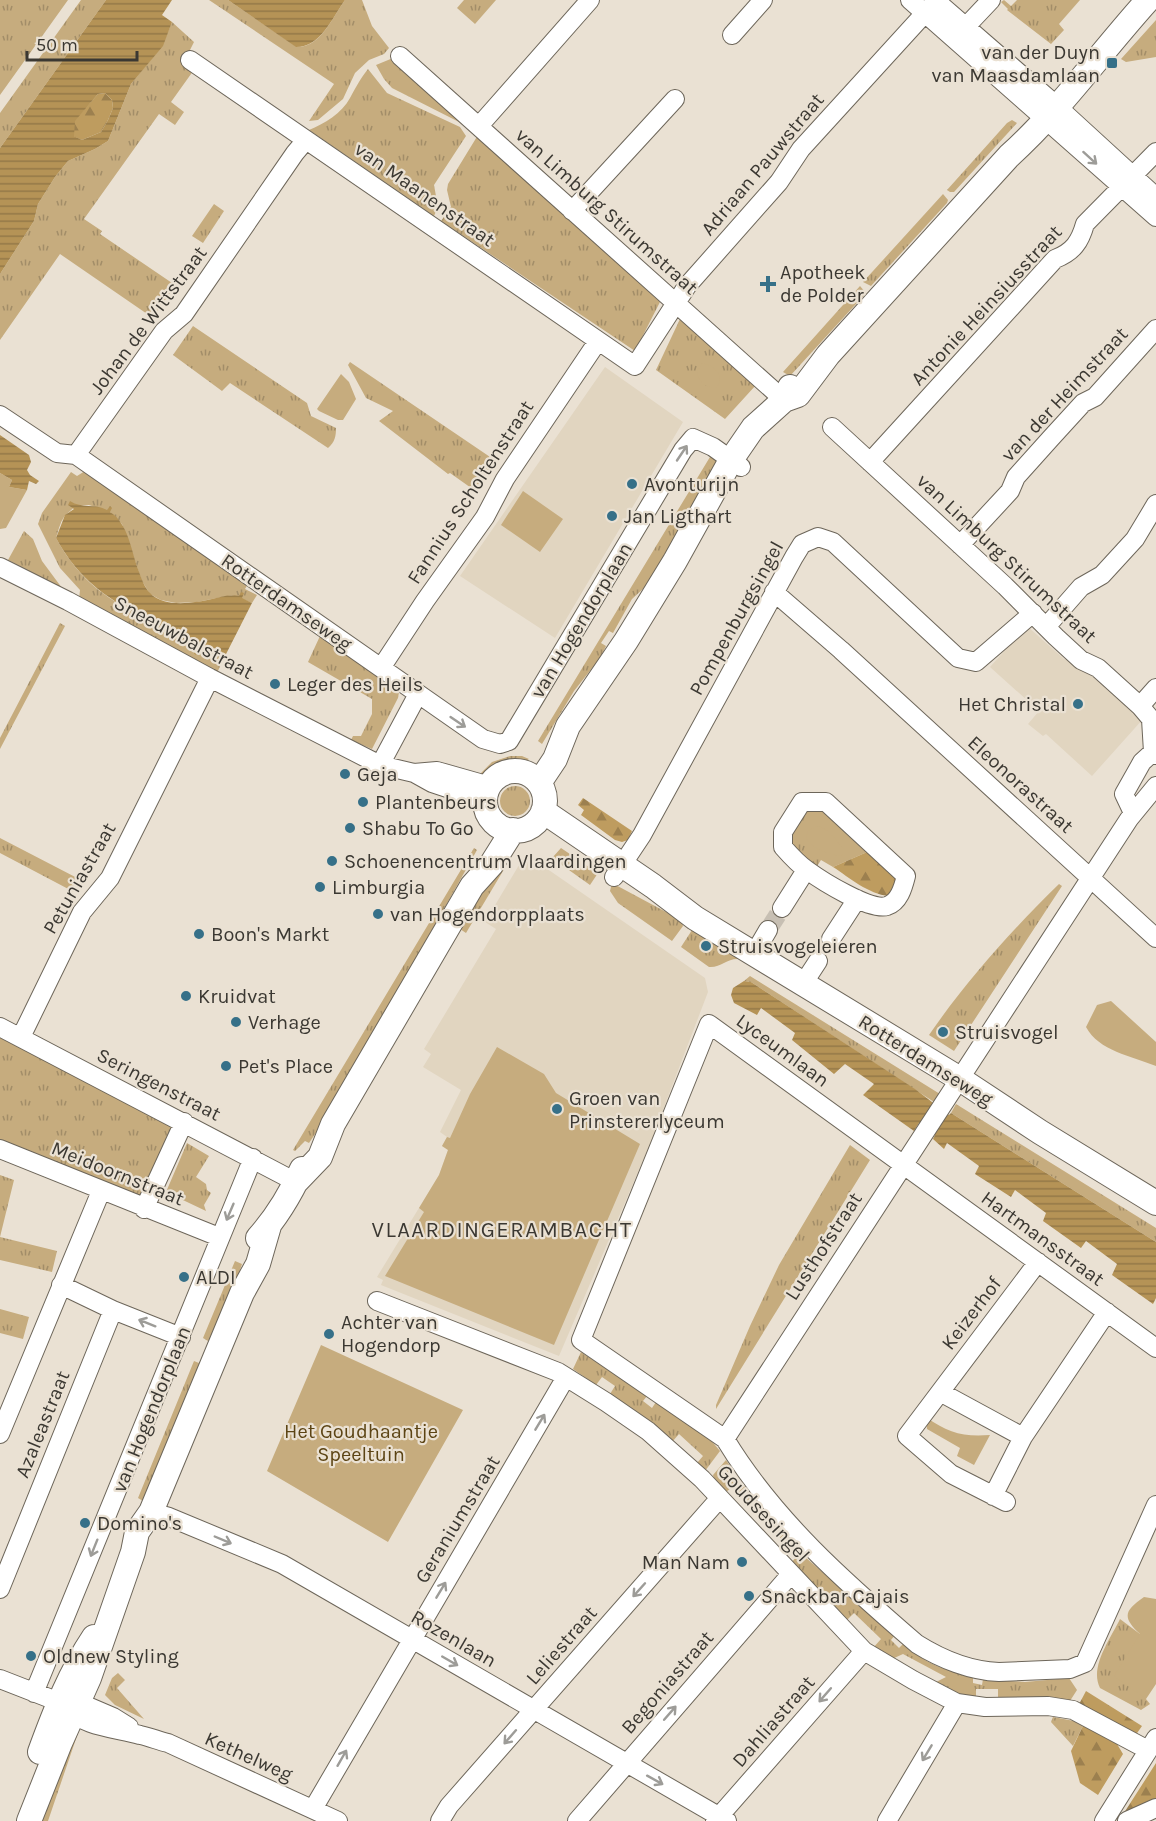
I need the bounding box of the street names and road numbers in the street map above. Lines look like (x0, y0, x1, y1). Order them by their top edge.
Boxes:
street label: Adriaan Pauwstraat (696, 88, 829, 240)
street label: van Limburg Stirumstraat (511, 123, 703, 300)
street label: van Maanenstraat (350, 137, 500, 252)
street label: Antonie Heinsiusstraat (906, 220, 1067, 390)
street label: Johan de Wittstraat (85, 241, 212, 399)
street label: van der Heimstraat (996, 322, 1133, 466)
street label: Fannius Scholtenstraat (402, 396, 539, 588)
street label: van Limburg Stirumstraat (912, 469, 1102, 648)
street label: Pompenburgsingel (685, 537, 788, 699)
street label: van Hogendorplaan (526, 538, 637, 702)
street label: Rotterdamseweg (217, 549, 356, 656)
street label: Sneeuwbalstraat (110, 591, 258, 684)
street label: Eleonorastraat (963, 731, 1079, 838)
street label: Petuniastraat (38, 818, 121, 938)
street label: Lyceumlaan (732, 1009, 834, 1092)
street label: Rotterdamseweg (854, 1010, 997, 1111)
street label: Seringenstraat (93, 1043, 225, 1126)
street label: Meidoornstraat (48, 1136, 188, 1211)
street label: Hartmansstraat (977, 1186, 1109, 1291)
street label: Lusthofstraat (780, 1188, 867, 1304)
street label: Keizerhof (937, 1272, 1006, 1354)
street label: van Hogendorplaan (108, 1323, 195, 1496)
street label: Azaleastraat (11, 1367, 75, 1481)
street label: Geraniumstraat (410, 1451, 505, 1587)
street label: Goudsesingel (713, 1460, 814, 1567)
street label: Leliestraat (521, 1601, 602, 1689)
street label: Rozenlaan (407, 1605, 501, 1672)
street label: Begoniastraat (616, 1626, 719, 1738)
street label: Dahliastraat (727, 1671, 820, 1772)
street label: Kethelweg (201, 1727, 296, 1786)

